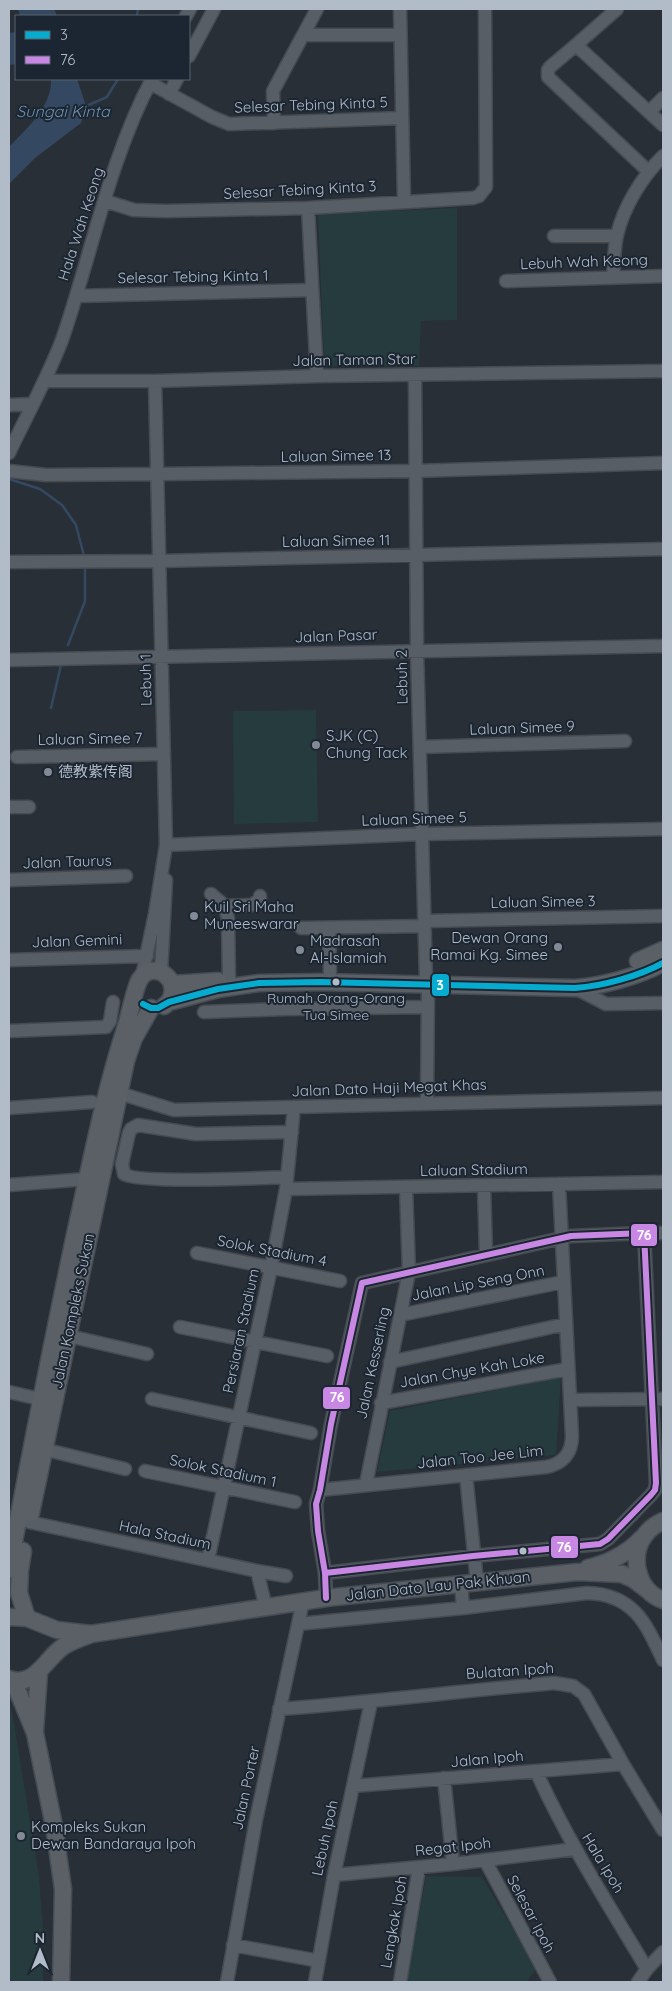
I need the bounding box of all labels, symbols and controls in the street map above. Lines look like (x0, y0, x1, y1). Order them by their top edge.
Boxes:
legend (15, 15, 190, 80)
text: 3 (60, 25, 68, 44)
text: 76 (60, 50, 75, 69)
street label: Selesar Tebing Kinta 5 (234, 92, 388, 117)
water label: Sungai Kinta (16, 101, 111, 121)
street label: Hala Wah Keong (53, 165, 108, 283)
street label: Selesar Tebing Kinta 3 (223, 176, 377, 203)
street label: Lebuh Wah Keong (520, 250, 648, 273)
street label: Selesar Tebing Kinta 1 (117, 266, 269, 287)
street label: Jalan Taman Star (292, 349, 416, 370)
street label: Laluan Simee 13 (281, 445, 392, 466)
street label: Laluan Simee 11 (282, 530, 390, 551)
street label: Jalan Pasar (294, 625, 378, 646)
street label: Lebuh 2 (392, 649, 411, 705)
street label: Lebuh 1 (136, 654, 155, 706)
street label: Laluan Simee 9 (469, 716, 575, 739)
place label: SJK (C) Chung Tack (326, 726, 407, 762)
street label: Laluan Simee 7 (37, 728, 143, 749)
marker: SJK (C) Chung Tack (310, 739, 322, 751)
place label: 德教紫传阁 (58, 762, 133, 781)
marker: 德教紫传阁 (42, 766, 54, 778)
street label: Laluan Simee 5 (361, 807, 467, 830)
street label: Jalan Taurus (22, 850, 112, 873)
street label: Laluan Simee 3 (490, 891, 596, 912)
place label: Kuil Sri Maha Muneeswarar (204, 897, 299, 933)
marker: Kuil Sri Maha Muneeswarar (188, 910, 200, 922)
place label: Dewan Orang Ramai Kg. Simee (430, 928, 548, 964)
street label: Jalan Gemini (31, 929, 123, 952)
place label: Madrasah Al-Islamiah (310, 931, 387, 967)
marker: Dewan Orang Ramai Kg. Simee (552, 941, 564, 953)
marker: Madrasah Al-Islamiah (294, 944, 306, 956)
line badge: 3 (431, 973, 450, 997)
text: 3 (436, 976, 444, 994)
marker: Rumah Orang-Orang Tua Simee (331, 977, 341, 987)
place label: Rumah Orang-Orang Tua Simee (267, 989, 405, 1024)
street label: Jalan Dato Haji Megat Khas (291, 1075, 487, 1100)
street label: Laluan Stadium (420, 1159, 528, 1180)
line badge: 76 (630, 1223, 658, 1247)
text: 76 (636, 1226, 652, 1244)
street label: Solok Stadium 4 (216, 1231, 329, 1270)
street label: Jalan Kompleks Sukan (47, 1232, 98, 1390)
street label: Jalan Lip Seng Onn (410, 1260, 546, 1305)
street label: Persiaran Stadium (218, 1267, 263, 1395)
street label: Jalan Kesserling (351, 1305, 394, 1421)
street label: Jalan Chye Kah Loke (398, 1347, 546, 1392)
line badge: 76 (322, 1386, 351, 1410)
text: 76 (329, 1388, 345, 1406)
street label: Jalan Too Jee Lim (416, 1440, 544, 1473)
street label: Solok Stadium 1 (168, 1450, 278, 1491)
street label: Hala Stadium (117, 1515, 213, 1554)
line badge: 76 (550, 1535, 579, 1559)
text: 76 (556, 1538, 572, 1556)
unlabelled marker (518, 1546, 528, 1556)
street label: Jalan Dato Lau Pak Khuan (345, 1566, 531, 1605)
street label: Bulatan Ipoh (465, 1658, 555, 1683)
street label: Jalan Porter (227, 1744, 264, 1832)
street label: Jalan Ipoh (450, 1746, 524, 1771)
street label: Lebuh Ipoh (307, 1798, 342, 1878)
place label: Kompleks Sukan Dewan Bandaraya Ipoh (31, 1817, 196, 1853)
street label: Hala Ipoh (578, 1829, 629, 1896)
marker: Kompleks Sukan Dewan Bandaraya Ipoh (15, 1830, 27, 1842)
street label: Regat Ipoh (414, 1833, 492, 1860)
street label: Selesar Ipoh (503, 1872, 560, 1956)
street label: Lengkok Ipoh (376, 1874, 411, 1970)
north arrow (15, 1926, 65, 1976)
text: N (35, 1929, 45, 1947)

